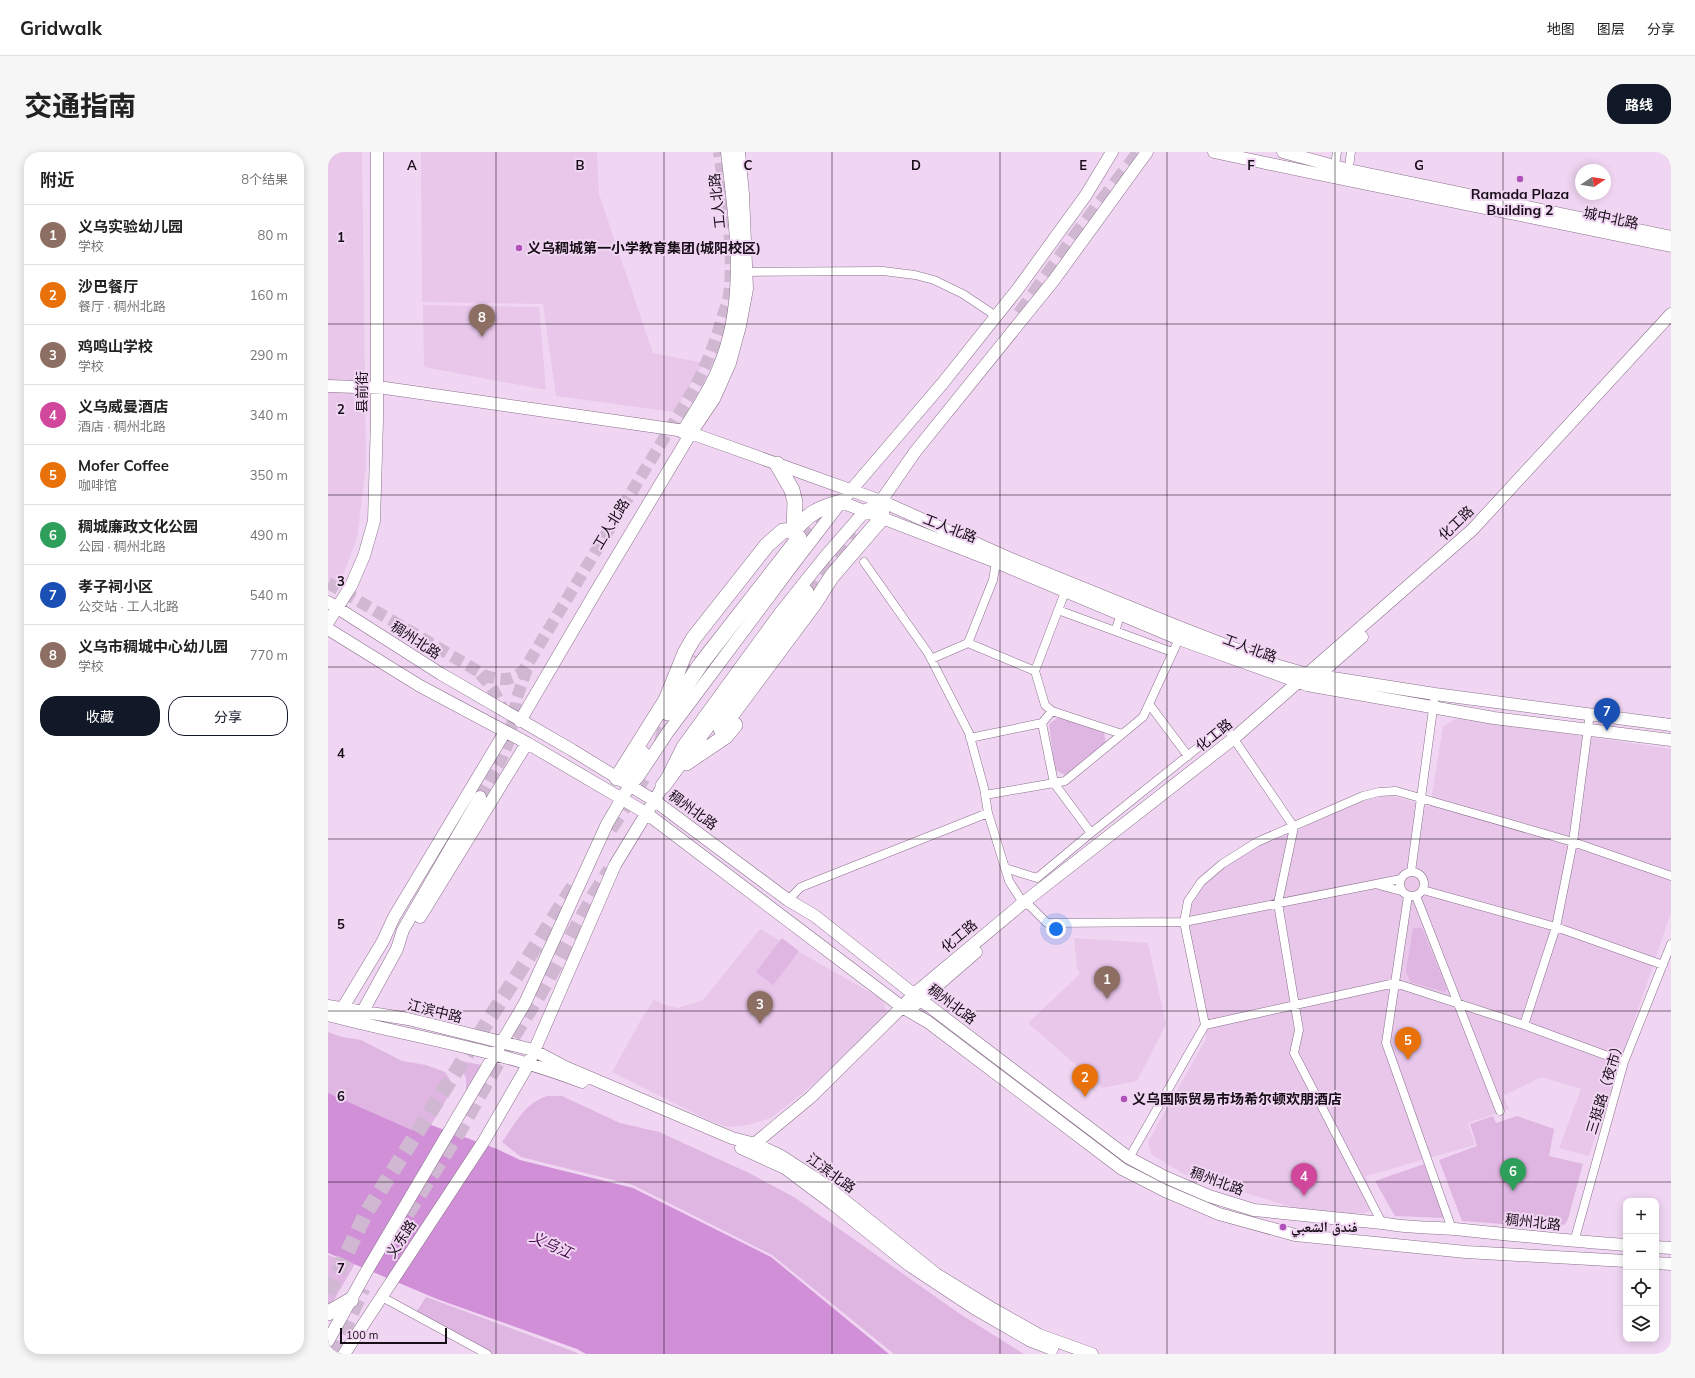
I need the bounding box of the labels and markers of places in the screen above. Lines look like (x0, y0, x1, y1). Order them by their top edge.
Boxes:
marker: Ramada Plaza Building 2 (1515, 174, 1525, 184)
place label: Ramada Plaza Building 2 (1471, 185, 1569, 219)
place label: 义乌稠城第一小学教育集团(城阳校区) (527, 239, 761, 257)
marker: 义乌稠城第一小学教育集团(城阳校区) (514, 243, 524, 253)
pin: 8 (469, 304, 495, 337)
pin: 7 (1594, 698, 1620, 731)
pin: 1 (1094, 966, 1120, 999)
pin: 3 (747, 991, 773, 1024)
pin: 5 (1395, 1027, 1421, 1060)
pin: 2 (1072, 1064, 1098, 1097)
place label: 义乌国际贸易市场希尔顿欢朋酒店 (1132, 1090, 1342, 1108)
marker: 义乌国际贸易市场希尔顿欢朋酒店 (1119, 1094, 1129, 1104)
pin: 6 (1500, 1158, 1526, 1191)
pin: 4 (1291, 1163, 1317, 1196)
place label: فندق الشعبي (1291, 1218, 1358, 1238)
marker: فندق الشعبي (1278, 1222, 1288, 1232)

